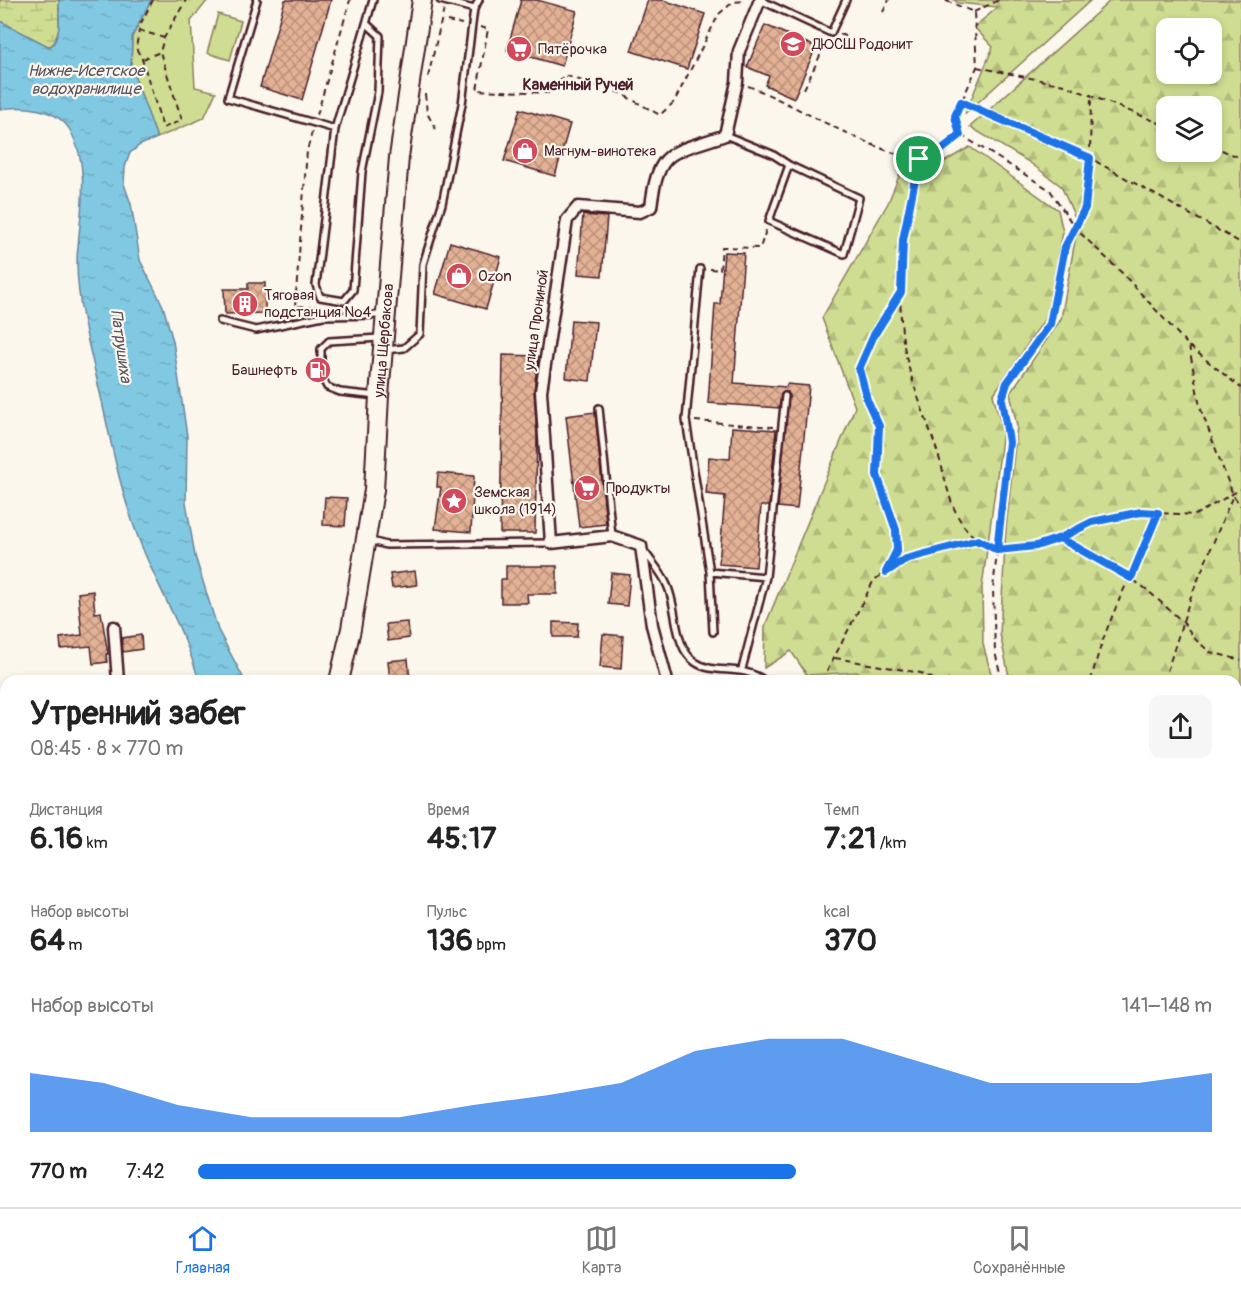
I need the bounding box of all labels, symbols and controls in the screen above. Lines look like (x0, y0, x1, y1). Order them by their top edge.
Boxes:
map controls (1156, 18, 1222, 162)
button: locate (1156, 18, 1222, 84)
school or university icon: ДЮСШ Родонит (778, 29, 808, 59)
supermarket icon: Пятёрочка (504, 34, 534, 64)
place label: ДЮСШ Родонит (811, 35, 913, 54)
place label: Пятёрочка (538, 40, 607, 59)
water label: Нижне-Исетское водохранилище (28, 61, 146, 99)
district label: Каменный Ручей (523, 75, 634, 95)
button: layers (1156, 96, 1222, 162)
pin (893, 133, 944, 184)
shop icon: Магнум-винотека (510, 136, 540, 166)
place label: Магнум-винотека (544, 142, 656, 161)
icon: arrive (902, 142, 935, 175)
shop icon: Ozon (444, 261, 474, 291)
place label: Ozon (478, 267, 512, 286)
street label: улица Прониной (520, 268, 553, 373)
street label: улица Щербакова (370, 283, 398, 399)
place label: Тяговая подстанция №4 (264, 286, 372, 322)
building icon: Тяговая подстанция №4 (230, 289, 260, 319)
water label: Патрушиха (106, 308, 136, 385)
fuel station icon: Башнефть (303, 355, 333, 385)
place label: Башнефть (232, 361, 298, 380)
supermarket icon: Продукты (572, 473, 602, 503)
place label: Продукты (606, 479, 670, 498)
place label: Земская школа (1914) (474, 483, 557, 519)
place icon: Земская школа (1914) (439, 486, 469, 516)
text: Утренний забег (30, 693, 246, 734)
button: share (1149, 695, 1212, 758)
text: 08:45 · 8 × 770 m (30, 736, 183, 761)
text: Дистанция (30, 800, 103, 820)
text: Время (427, 800, 470, 820)
text: Темп (824, 800, 859, 820)
text: 6.16 (30, 820, 83, 857)
text: 45:17 (427, 820, 496, 857)
text: 7:21 (824, 820, 876, 857)
text: km (83, 833, 108, 853)
text: /km (876, 833, 907, 853)
text: Набор высоты (30, 902, 129, 922)
text: Пульс (427, 902, 467, 922)
text: kcal (824, 902, 850, 922)
text: 64 (30, 922, 65, 959)
text: 136 (427, 922, 473, 959)
text: 370 (824, 922, 877, 959)
text: m (65, 935, 83, 955)
text: bpm (473, 935, 506, 955)
text: Набор высоты (30, 993, 154, 1018)
text: 141–148 m (1121, 993, 1212, 1018)
text: 770 m (30, 1159, 87, 1184)
text: 7:42 (126, 1159, 165, 1184)
tab: Главная (176, 1222, 230, 1278)
tab: Карта (582, 1222, 621, 1278)
tab: Сохранённые (973, 1222, 1065, 1278)

